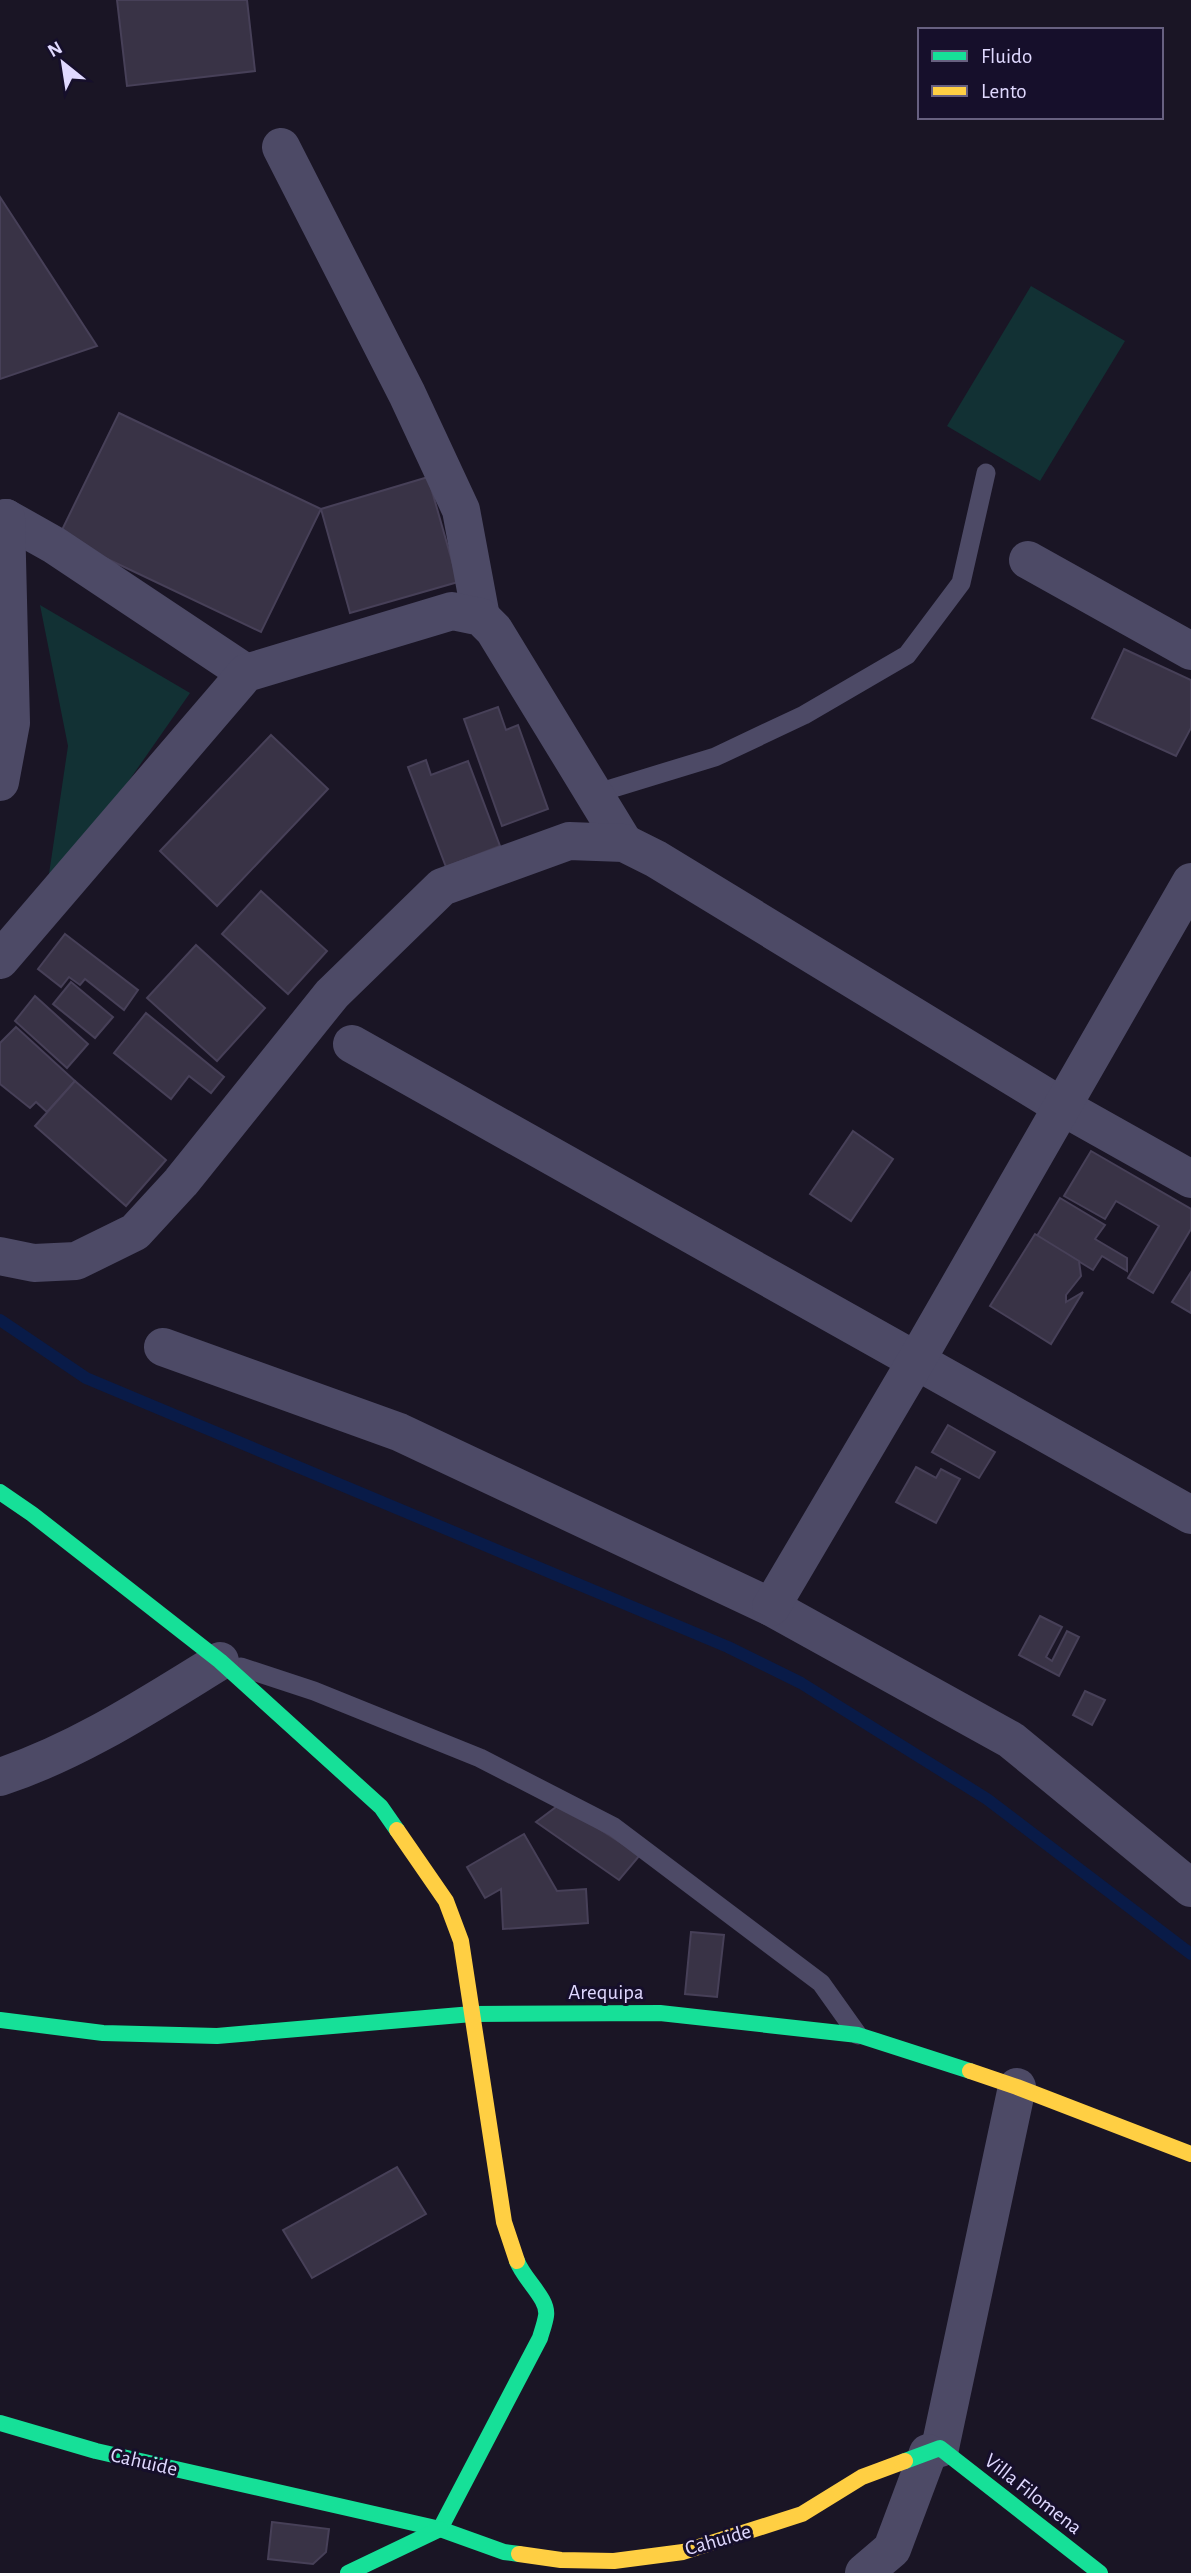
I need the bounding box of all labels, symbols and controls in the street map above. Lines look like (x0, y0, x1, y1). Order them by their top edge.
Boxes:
north arrow (28, 28, 98, 98)
legend (918, 28, 1163, 119)
text: N (45, 38, 66, 61)
text: Fluido (981, 46, 1032, 67)
text: Lento (981, 81, 1027, 102)
street label: Arequipa (568, 1982, 644, 2003)
street label: Cahuide (109, 2444, 179, 2480)
street label: Villa Filomena (980, 2450, 1086, 2538)
street label: Cahuide (682, 2521, 754, 2559)

